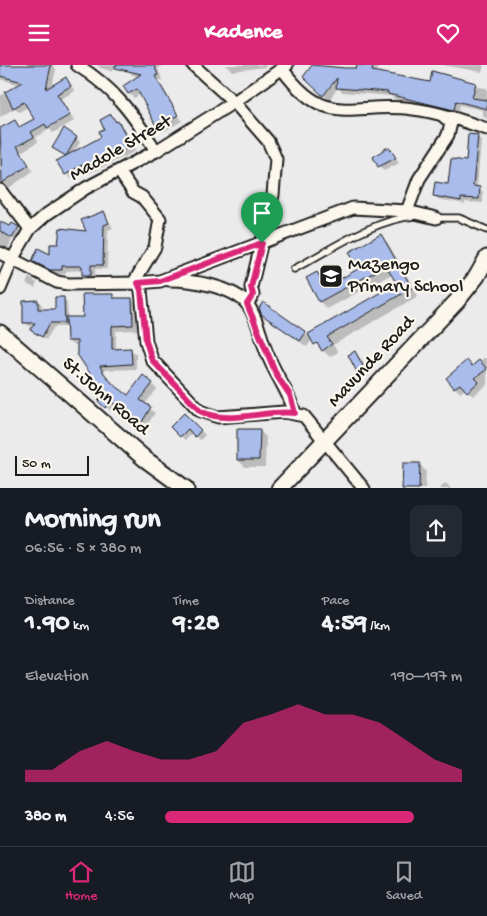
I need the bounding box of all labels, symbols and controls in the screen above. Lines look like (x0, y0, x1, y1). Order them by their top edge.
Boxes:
icon: menu (25, 19, 53, 47)
icon: heart (434, 19, 462, 47)
text: Kadence (205, 20, 282, 46)
street label: Madole Street (66, 109, 178, 187)
pin (241, 192, 283, 243)
icon: arrive (248, 199, 276, 227)
place label: Mazengo Primary School (347, 254, 463, 299)
school or university icon: Mazengo Primary School (318, 263, 344, 289)
street label: Mavunde Road (324, 310, 422, 413)
street label: St.John Road (57, 353, 155, 442)
scale bar (15, 453, 89, 477)
text: 50 m (22, 456, 51, 473)
text: Morning run (25, 504, 160, 537)
button: share (410, 505, 462, 557)
text: 06:56 · 5 × 380 m (25, 540, 141, 559)
text: Distance (25, 593, 74, 610)
text: Time (173, 593, 199, 610)
text: Pace (322, 593, 349, 610)
text: 1.90 (25, 610, 70, 639)
text: 9:28 (173, 610, 220, 639)
text: 4:59 (322, 610, 367, 639)
text: km (70, 618, 89, 635)
text: /km (367, 618, 390, 635)
text: Elevation (25, 668, 89, 687)
text: 190–197 m (391, 668, 462, 687)
text: 380 m (25, 808, 66, 827)
text: 4:56 (105, 808, 134, 827)
tab: Home (65, 858, 98, 905)
tab: Map (228, 858, 256, 905)
tab: Saved (386, 858, 422, 905)

